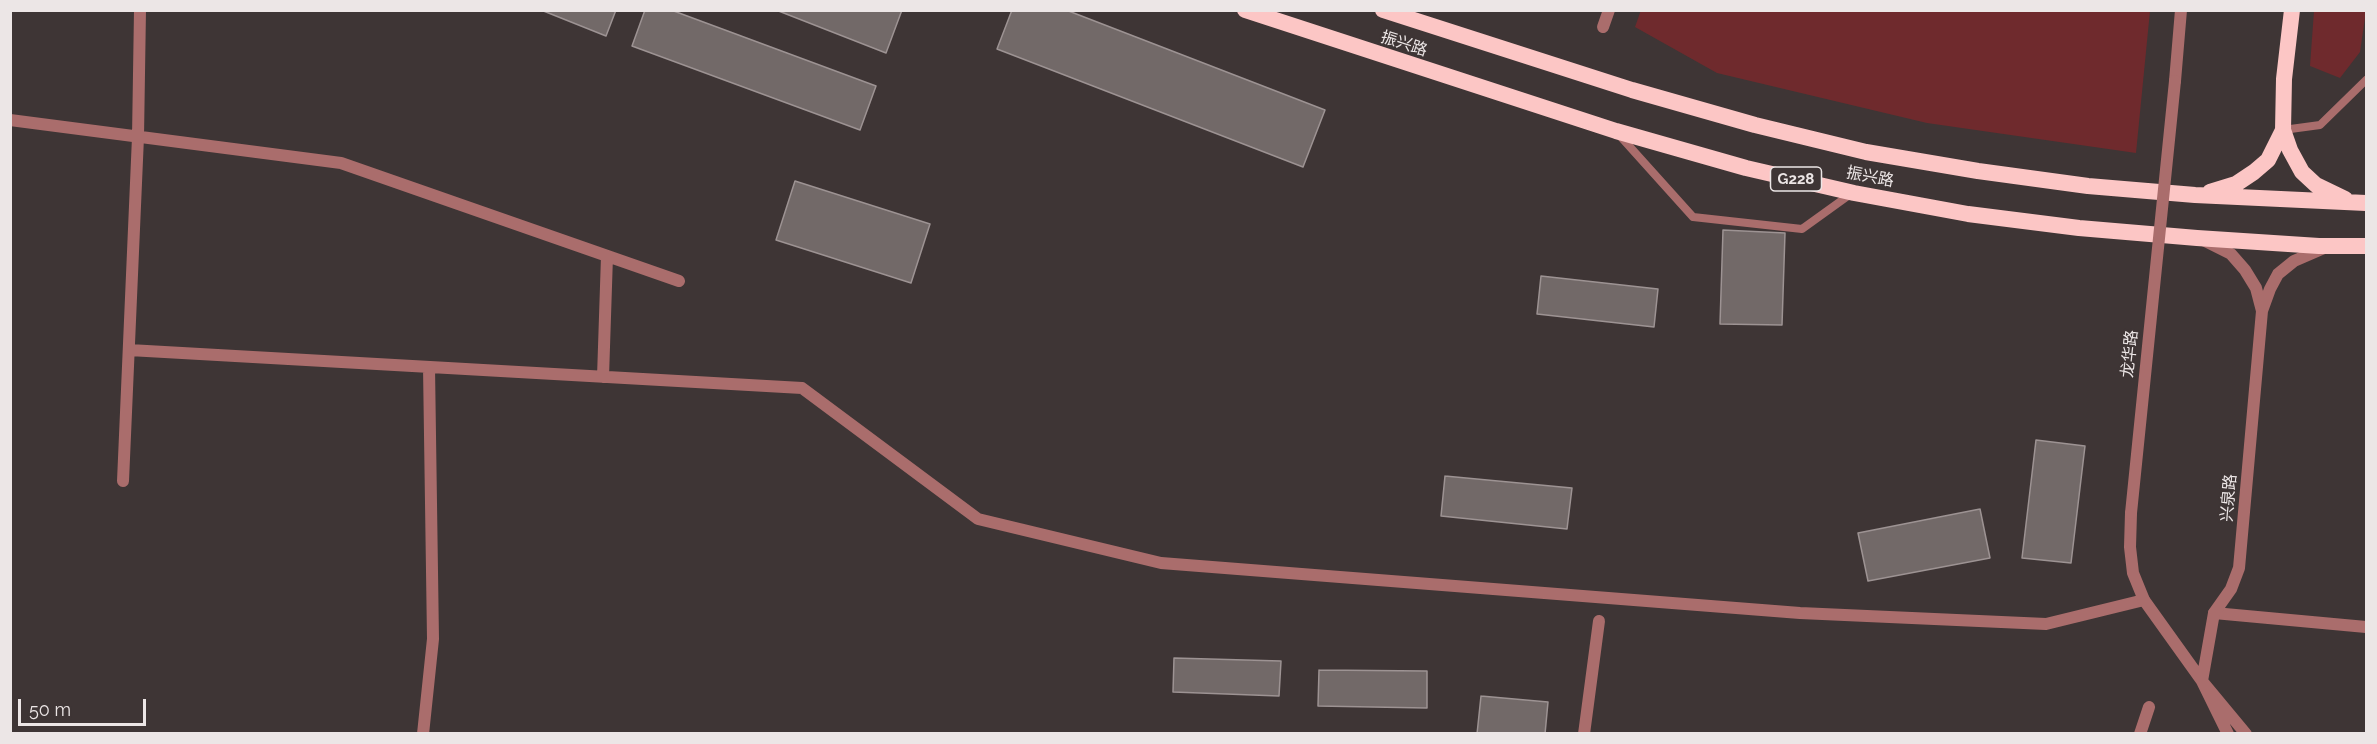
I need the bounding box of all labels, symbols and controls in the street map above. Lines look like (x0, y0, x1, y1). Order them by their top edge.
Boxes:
street label: 振兴路 (1378, 27, 1430, 61)
street label: 振兴路 (1845, 163, 1895, 191)
road number: G228 (1770, 167, 1822, 191)
street label: 龙华路 (2118, 329, 2142, 379)
street label: 兴泉路 (2217, 473, 2241, 523)
scale bar (21, 687, 148, 725)
text: 50 m (29, 699, 71, 720)

